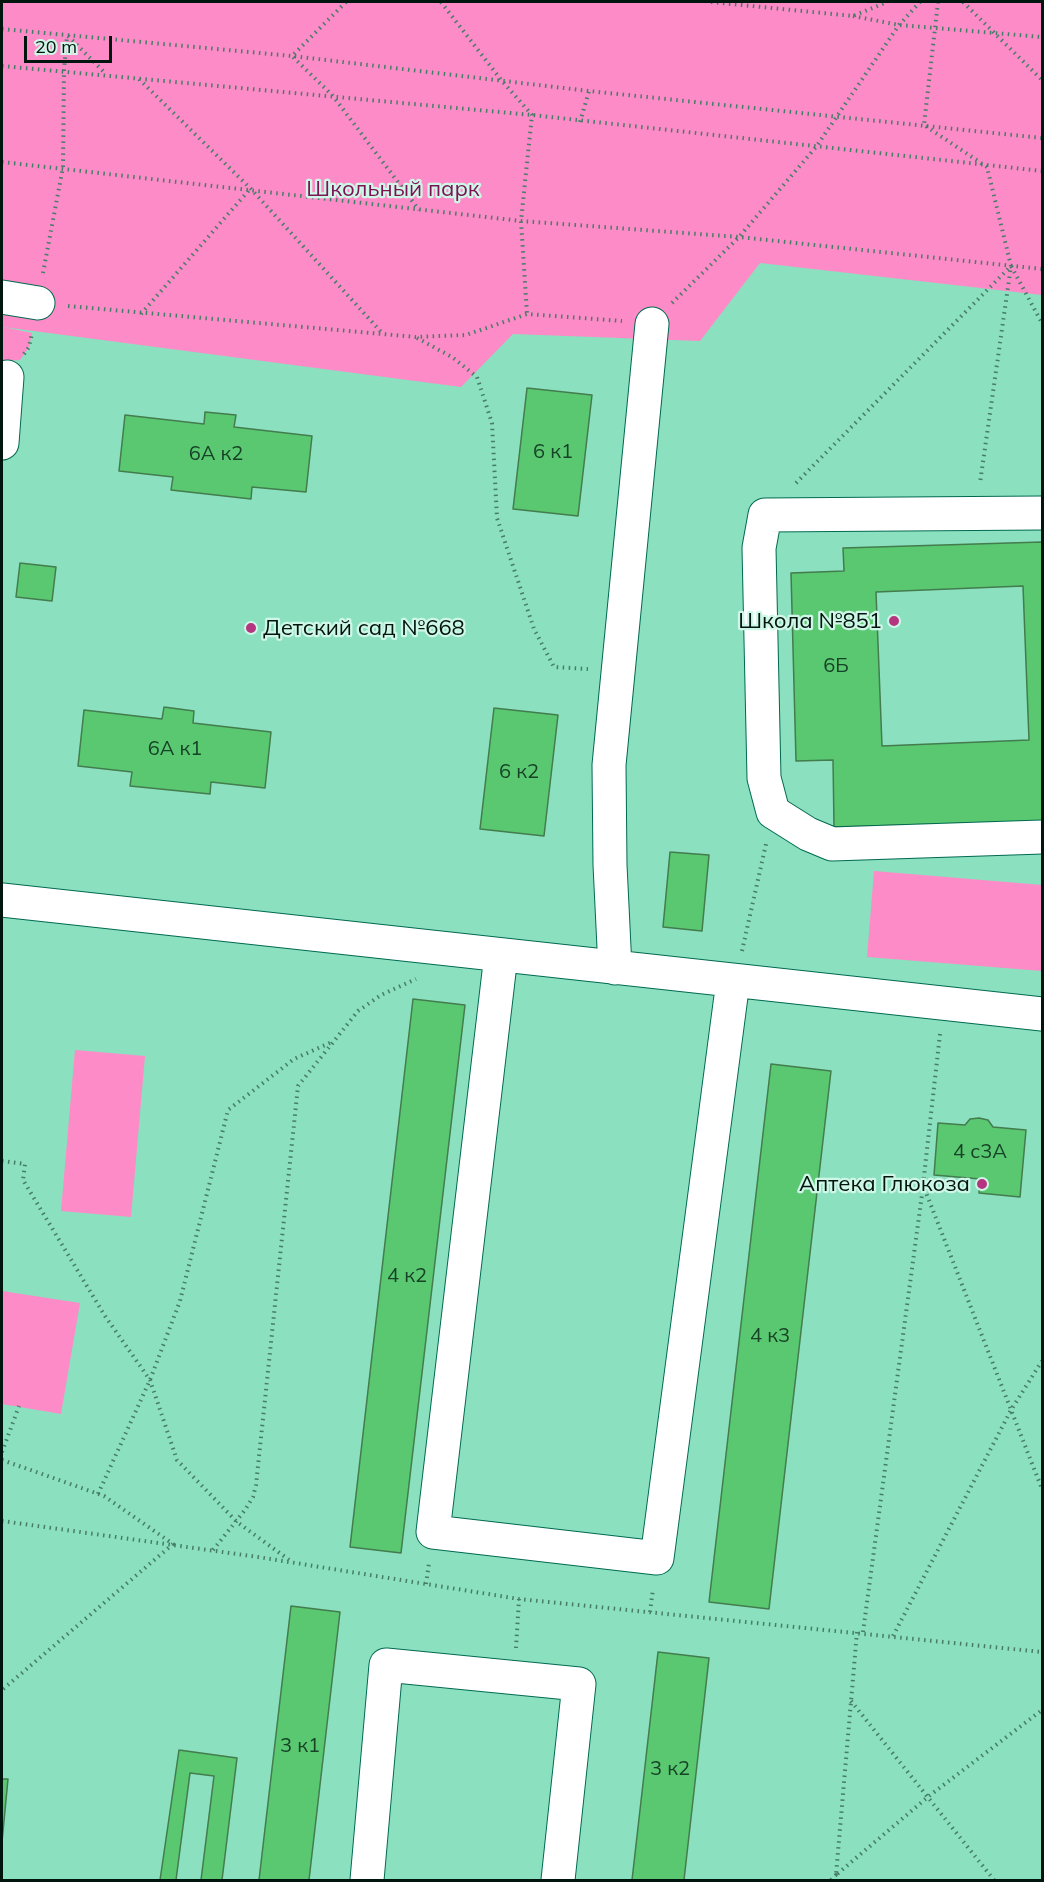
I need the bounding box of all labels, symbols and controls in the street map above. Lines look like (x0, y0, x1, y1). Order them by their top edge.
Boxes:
scale bar (27, 24, 116, 62)
text: 20 m (35, 35, 77, 58)
park label: Школьный парк (306, 176, 480, 202)
house number: 6 к1 (533, 440, 573, 464)
house number: 6А к2 (189, 442, 243, 466)
place label: Школа №851 (738, 608, 882, 634)
marker: Школа №851 (887, 614, 901, 628)
place label: Детский сад №668 (263, 615, 465, 641)
marker: Детский сад №668 (244, 621, 258, 635)
house number: 6Б (823, 654, 849, 678)
house number: 6А к1 (148, 737, 202, 761)
house number: 6 к2 (499, 760, 539, 784)
house number: 4 с3А (953, 1140, 1007, 1164)
place label: Аптека Глюкоза (799, 1171, 970, 1197)
marker: Аптека Глюкоза (975, 1177, 989, 1191)
house number: 4 к2 (387, 1264, 427, 1288)
house number: 4 к3 (750, 1324, 790, 1348)
house number: 3 к1 (280, 1734, 320, 1758)
house number: 3 к2 (650, 1757, 690, 1781)

